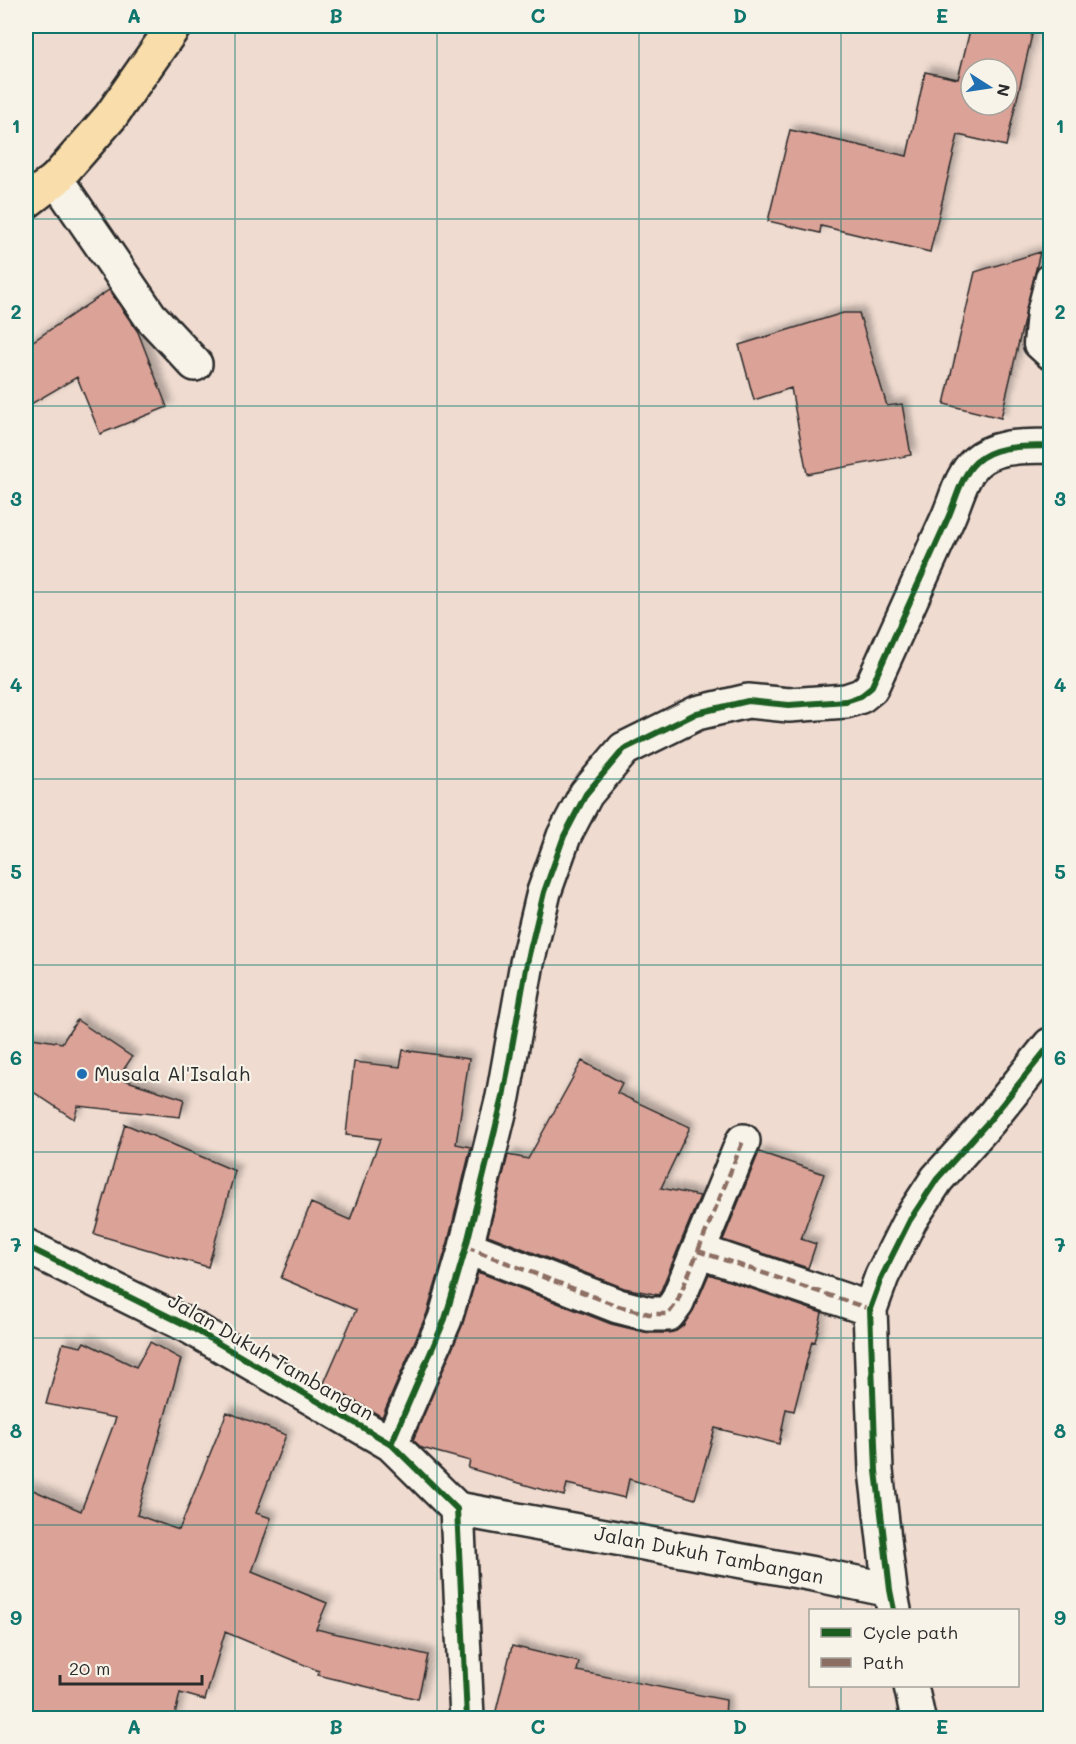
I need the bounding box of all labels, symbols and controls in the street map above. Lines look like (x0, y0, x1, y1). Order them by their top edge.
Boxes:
text: A (127, 2, 141, 28)
text: B (329, 2, 343, 28)
text: C (531, 2, 546, 28)
text: D (733, 2, 747, 28)
text: E (936, 2, 948, 28)
north arrow (959, 57, 1019, 117)
text: N (993, 82, 1016, 98)
text: 1 (12, 112, 20, 138)
text: 1 (1056, 112, 1064, 138)
text: 2 (10, 298, 22, 324)
text: 2 (1054, 298, 1066, 324)
text: 3 (10, 485, 22, 511)
text: 3 (1054, 485, 1066, 511)
text: 4 (10, 671, 23, 697)
text: 4 (1054, 671, 1067, 697)
text: 5 (10, 858, 22, 884)
text: 5 (1054, 858, 1066, 884)
text: 6 (10, 1044, 22, 1070)
text: 6 (1054, 1044, 1066, 1070)
place label: Musala Al'Isalah (94, 1060, 250, 1086)
marker: Musala Al'Isalah (75, 1067, 89, 1081)
text: 7 (10, 1231, 22, 1257)
text: 7 (1054, 1231, 1066, 1257)
street label: Jalan Dukuh Tambangan (164, 1287, 379, 1426)
text: 8 (10, 1417, 22, 1443)
text: 8 (1054, 1417, 1066, 1443)
street label: Jalan Dukuh Tambangan (592, 1519, 826, 1589)
text: 9 (10, 1604, 22, 1630)
text: 9 (1054, 1604, 1066, 1630)
legend (809, 1609, 1019, 1687)
text: Cycle path (863, 1620, 958, 1644)
scale bar (60, 1648, 202, 1686)
text: Path (863, 1650, 903, 1674)
text: 20 m (69, 1656, 110, 1680)
text: A (127, 1713, 141, 1739)
text: B (329, 1713, 343, 1739)
text: C (531, 1713, 546, 1739)
text: D (733, 1713, 747, 1739)
text: E (936, 1713, 948, 1739)

